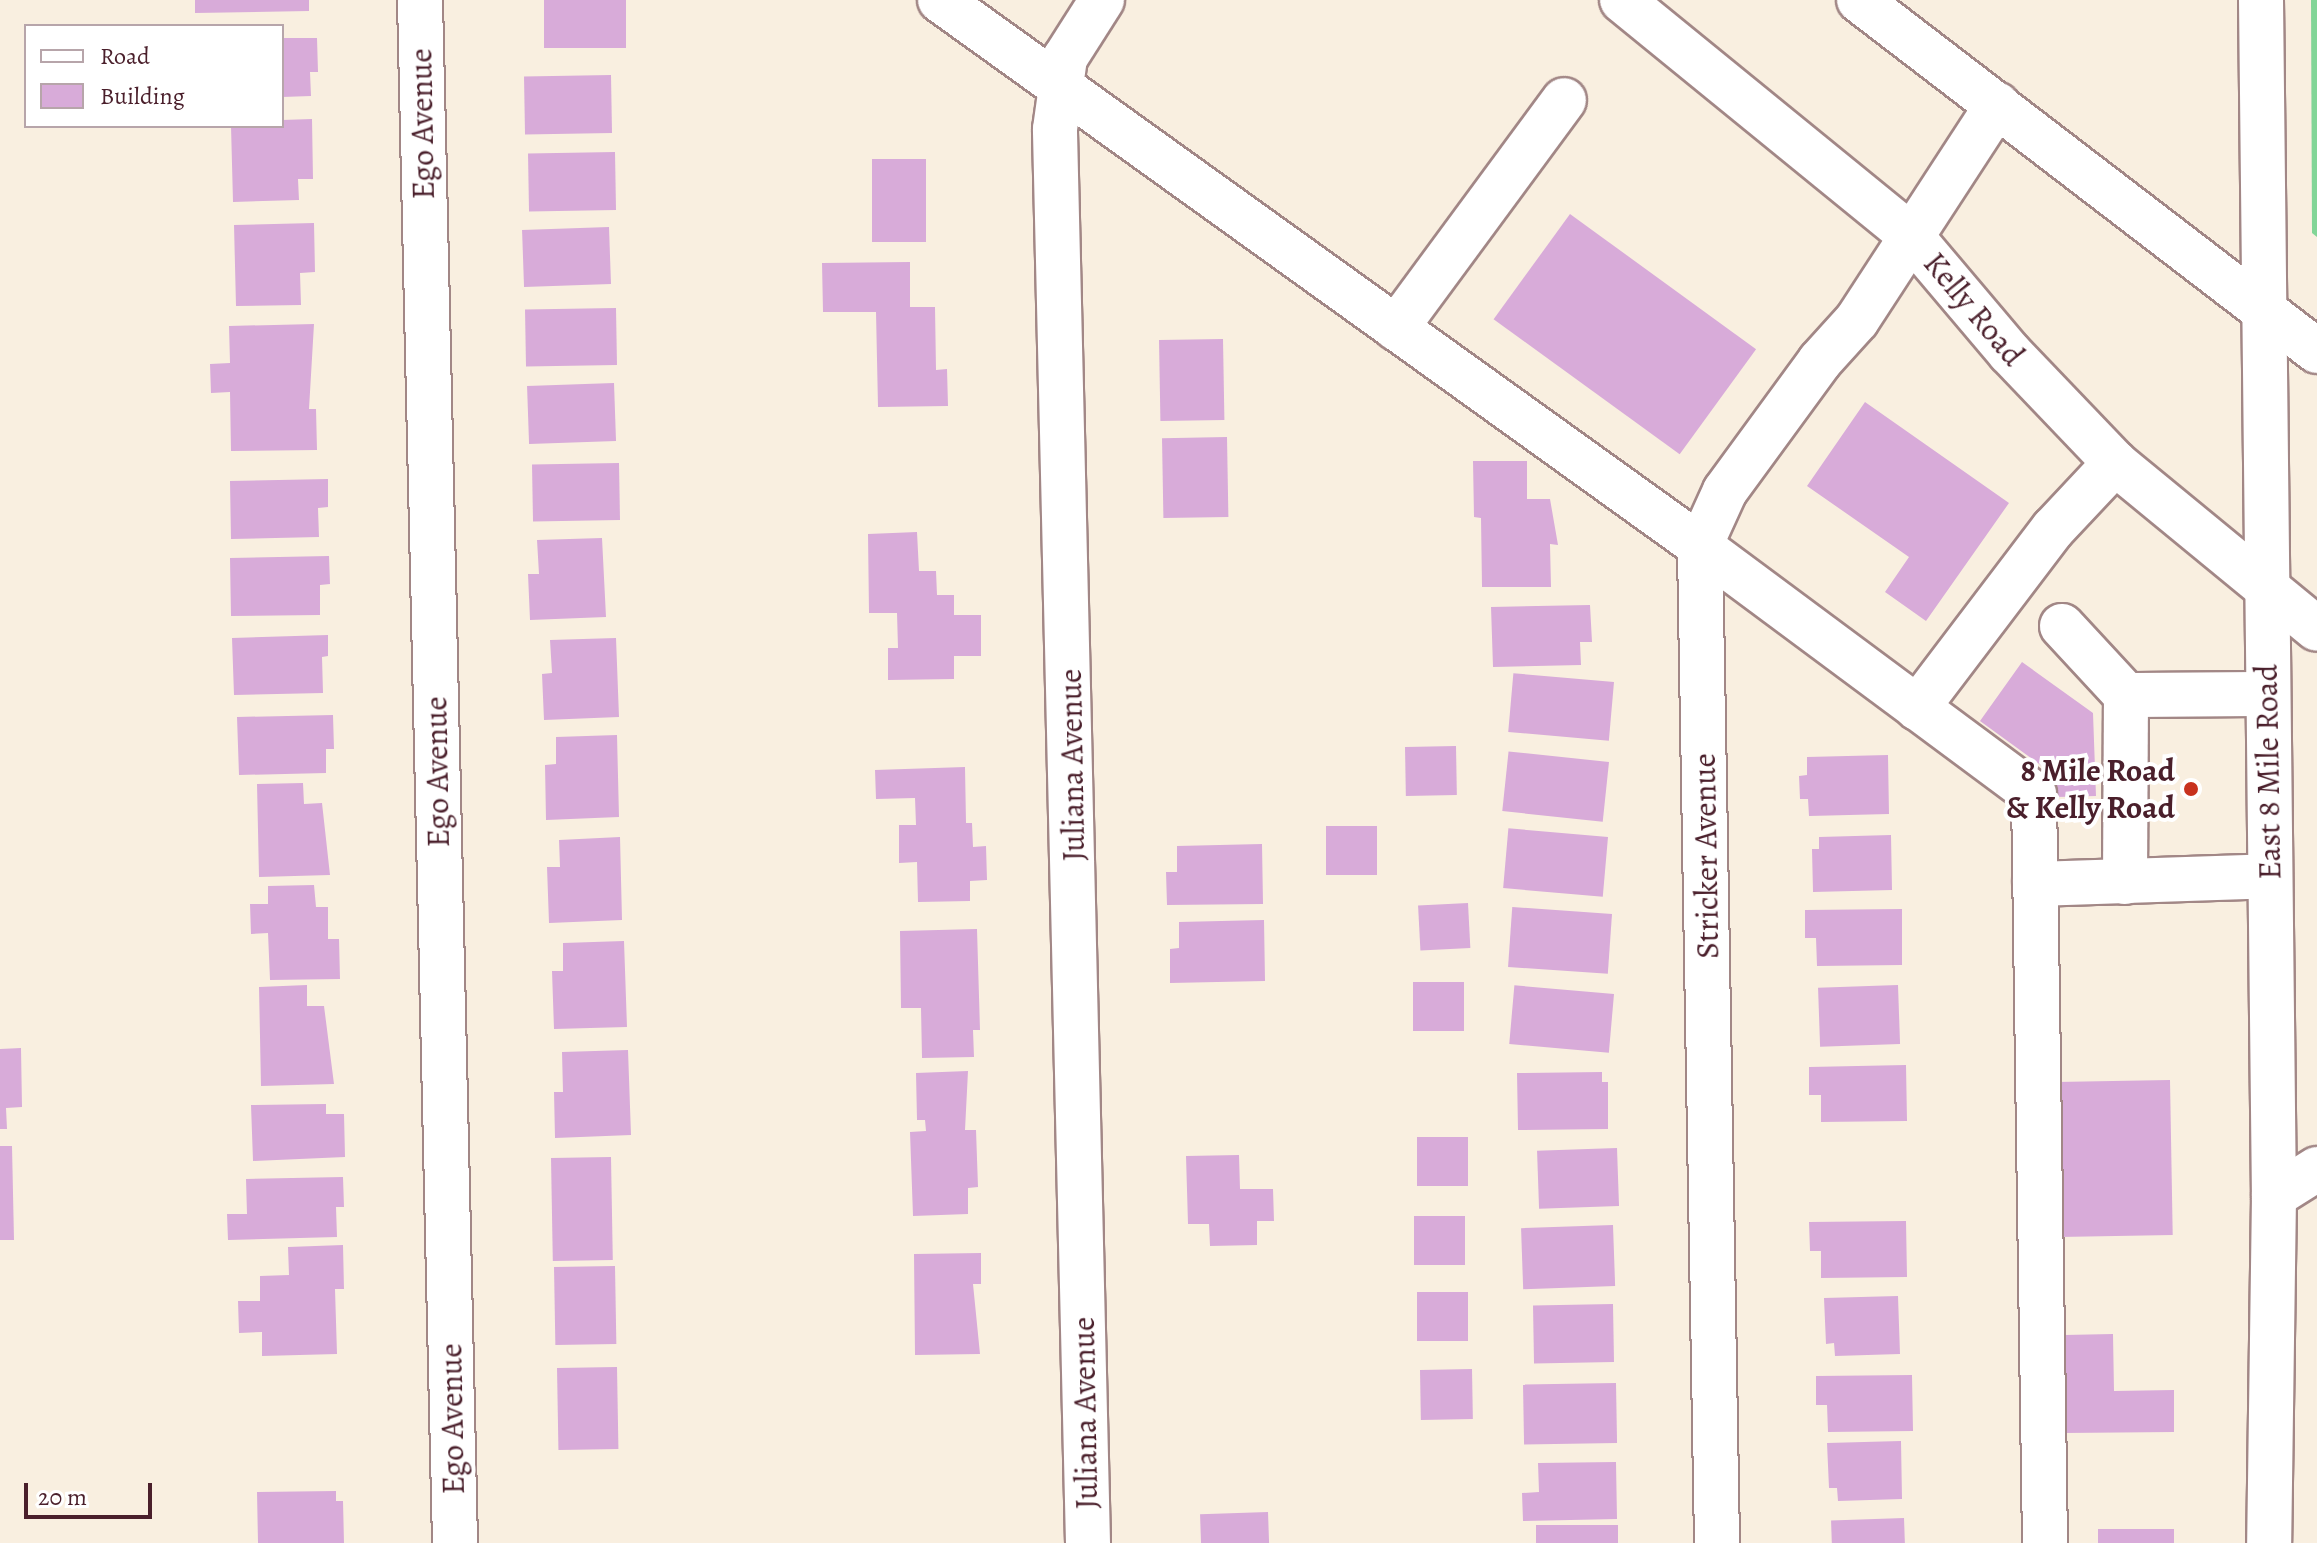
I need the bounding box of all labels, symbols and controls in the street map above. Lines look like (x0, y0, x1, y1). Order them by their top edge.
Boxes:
legend (24, 24, 284, 128)
text: Road (100, 40, 150, 72)
street label: Ego Avenue (401, 48, 443, 200)
text: Building (100, 80, 185, 112)
street label: Kelly Road (1915, 244, 2033, 374)
street label: East 8 Mile Road (2247, 664, 2289, 880)
street label: Juliana Avenue (1051, 668, 1093, 862)
street label: Ego Avenue (416, 696, 458, 848)
place label: 8 Mile Road & Kelly Road (2006, 752, 2175, 827)
street label: Stricker Avenue (1685, 753, 1727, 959)
marker: 8 Mile Road & Kelly Road (2182, 780, 2200, 798)
street label: Juliana Avenue (1064, 1316, 1106, 1510)
street label: Ego Avenue (431, 1343, 473, 1495)
scale bar (28, 1467, 156, 1517)
text: 20 m (38, 1481, 87, 1513)

